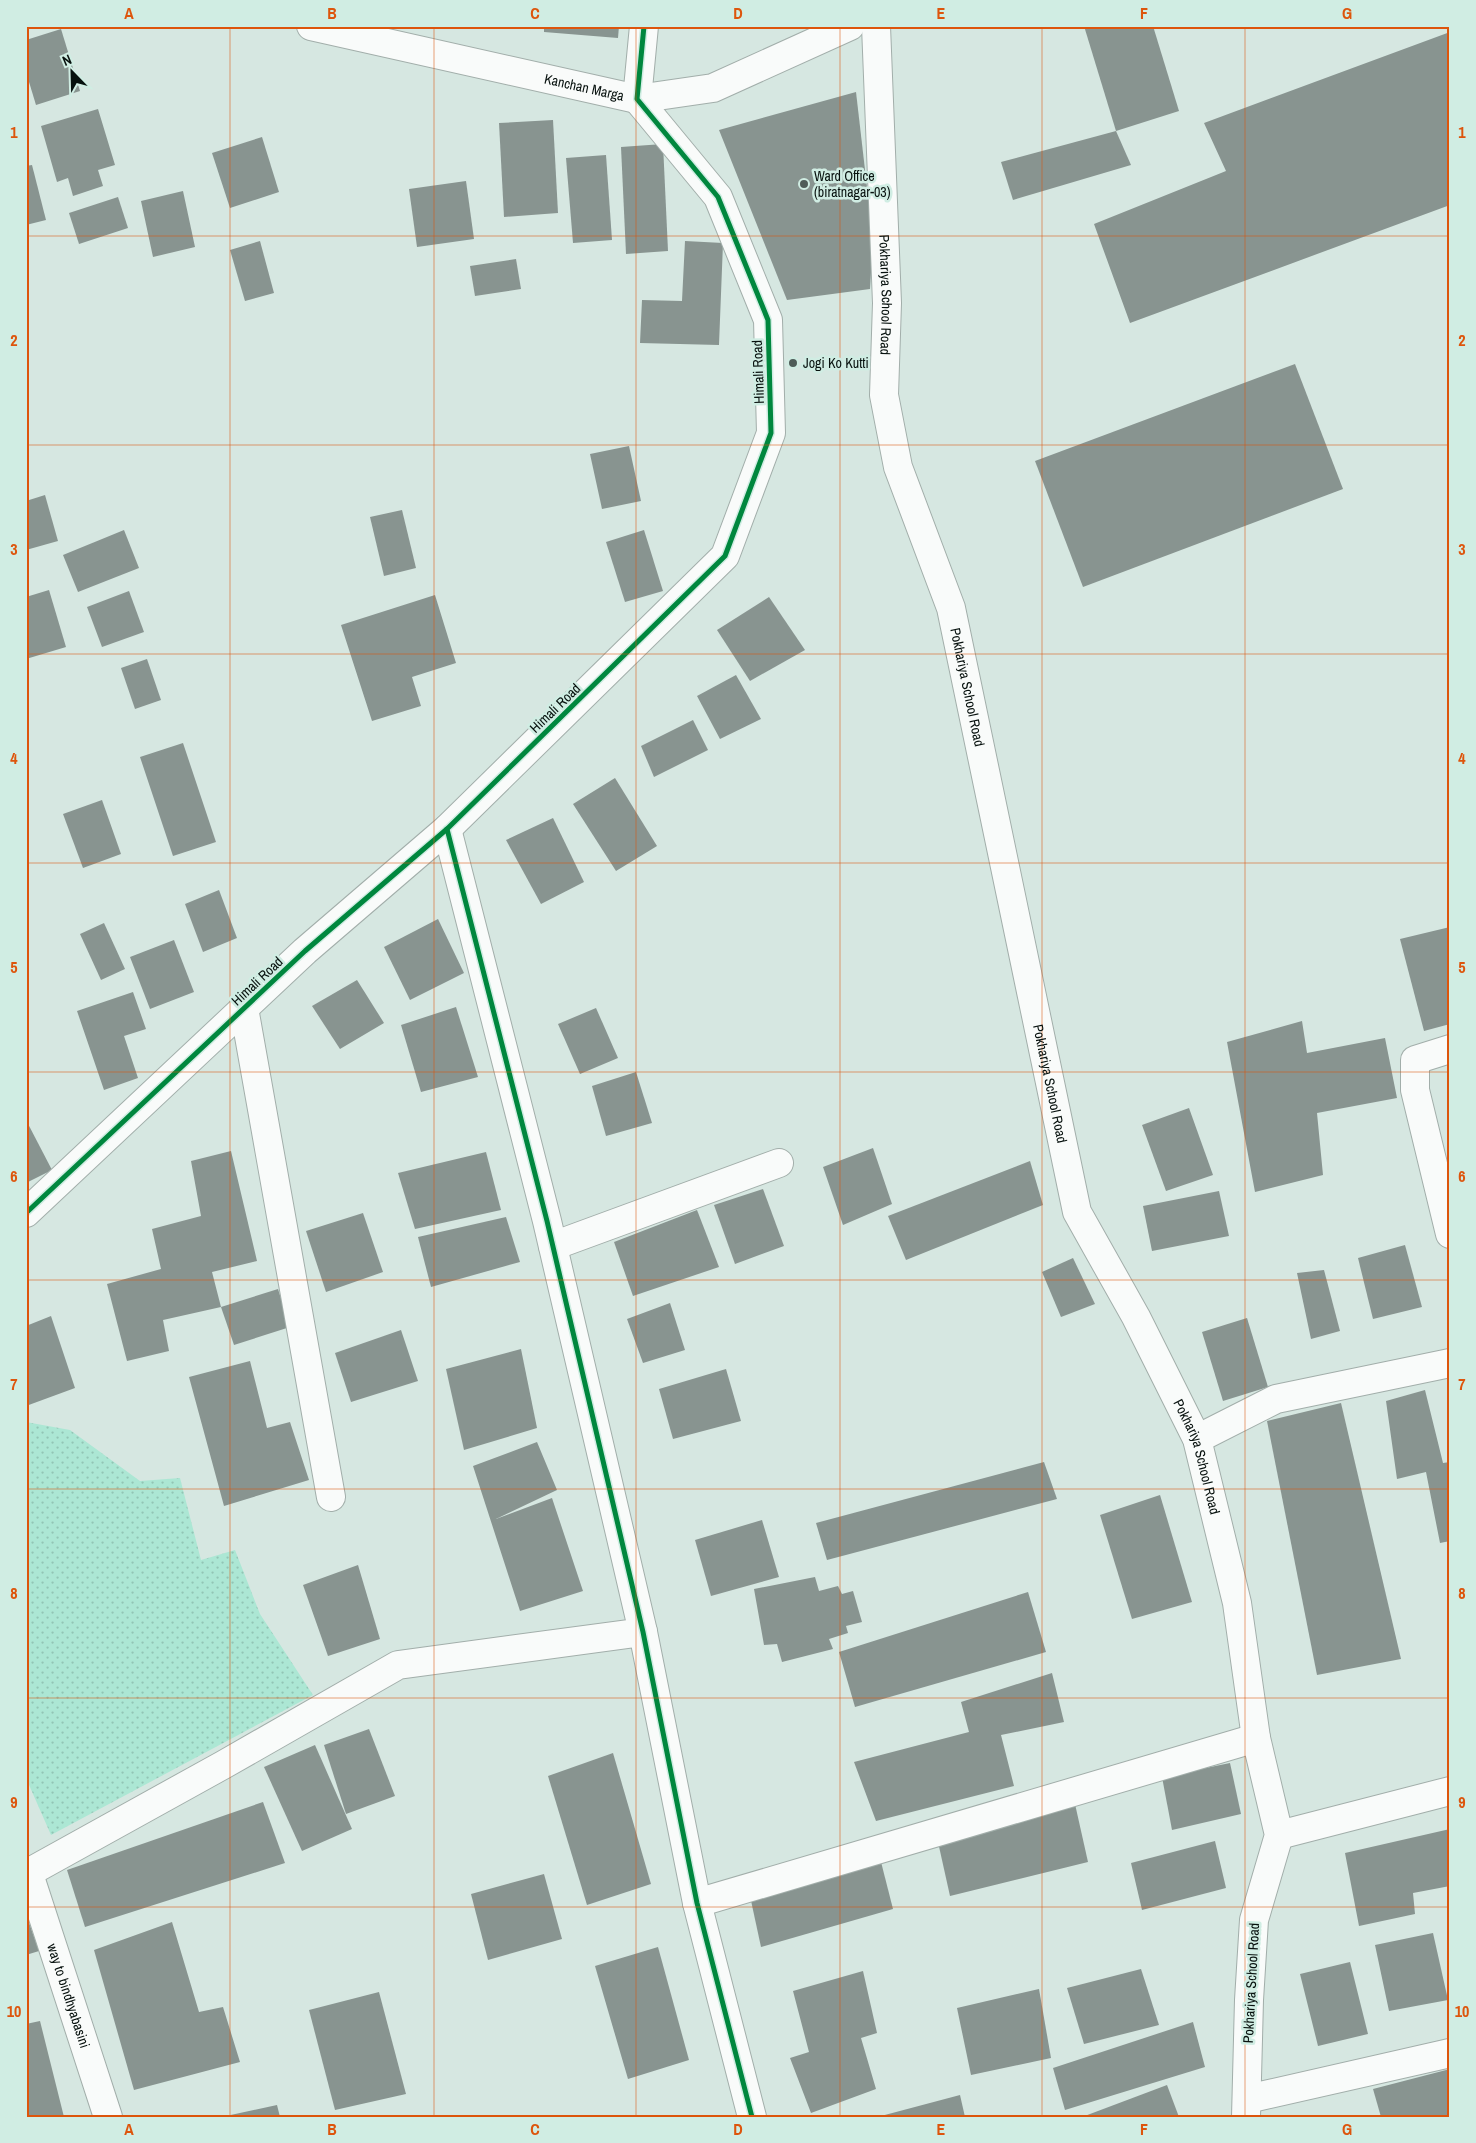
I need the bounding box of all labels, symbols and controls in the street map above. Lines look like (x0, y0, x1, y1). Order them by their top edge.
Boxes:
text: A (124, 2, 134, 24)
text: B (327, 2, 337, 24)
text: C (530, 2, 540, 24)
text: D (733, 2, 743, 24)
text: E (937, 2, 946, 24)
text: F (1140, 2, 1148, 24)
text: G (1342, 2, 1352, 24)
north arrow (48, 48, 98, 98)
text: N (60, 50, 74, 70)
street label: Kanchan Marga (543, 70, 626, 105)
text: 1 (10, 121, 18, 143)
text: 1 (1458, 121, 1466, 143)
place label: Ward Office (biratnagar-03) (814, 167, 891, 201)
marker: Ward Office (biratnagar-03) (798, 178, 810, 190)
street label: Pokhariya School Road (875, 234, 896, 355)
text: 2 (10, 329, 18, 351)
text: 2 (1458, 329, 1466, 351)
street label: Himali Road (748, 340, 768, 404)
place label: Jogi Ko Kutti (803, 354, 869, 372)
marker: Jogi Ko Kutti (787, 357, 799, 369)
text: 3 (10, 538, 18, 560)
text: 3 (1458, 538, 1466, 560)
street label: Pokhariya School Road (946, 626, 989, 748)
street label: Himali Road (526, 679, 584, 737)
text: 4 (10, 747, 18, 769)
text: 4 (1458, 747, 1466, 769)
street label: Himali Road (228, 953, 286, 1009)
text: 5 (10, 956, 18, 978)
text: 5 (1458, 956, 1466, 978)
street label: Pokhariya School Road (1029, 1023, 1071, 1144)
text: 6 (10, 1165, 18, 1187)
text: 6 (1458, 1165, 1466, 1187)
text: 7 (10, 1373, 18, 1395)
text: 7 (1458, 1373, 1466, 1395)
street label: Pokhariya School Road (1170, 1396, 1224, 1516)
text: 8 (10, 1582, 18, 1604)
text: 8 (1458, 1582, 1466, 1604)
text: 9 (10, 1791, 18, 1813)
text: 9 (1458, 1791, 1466, 1813)
street label: Pokhariya School Road (1239, 1922, 1263, 2044)
street label: way to bindhyabasini (43, 1941, 94, 2050)
text: 10 (7, 2000, 21, 2022)
text: 10 (1455, 2000, 1469, 2022)
text: A (124, 2118, 134, 2140)
text: B (327, 2118, 337, 2140)
text: C (530, 2118, 540, 2140)
text: D (733, 2118, 743, 2140)
text: E (937, 2118, 946, 2140)
text: F (1140, 2118, 1148, 2140)
text: G (1342, 2118, 1352, 2140)

